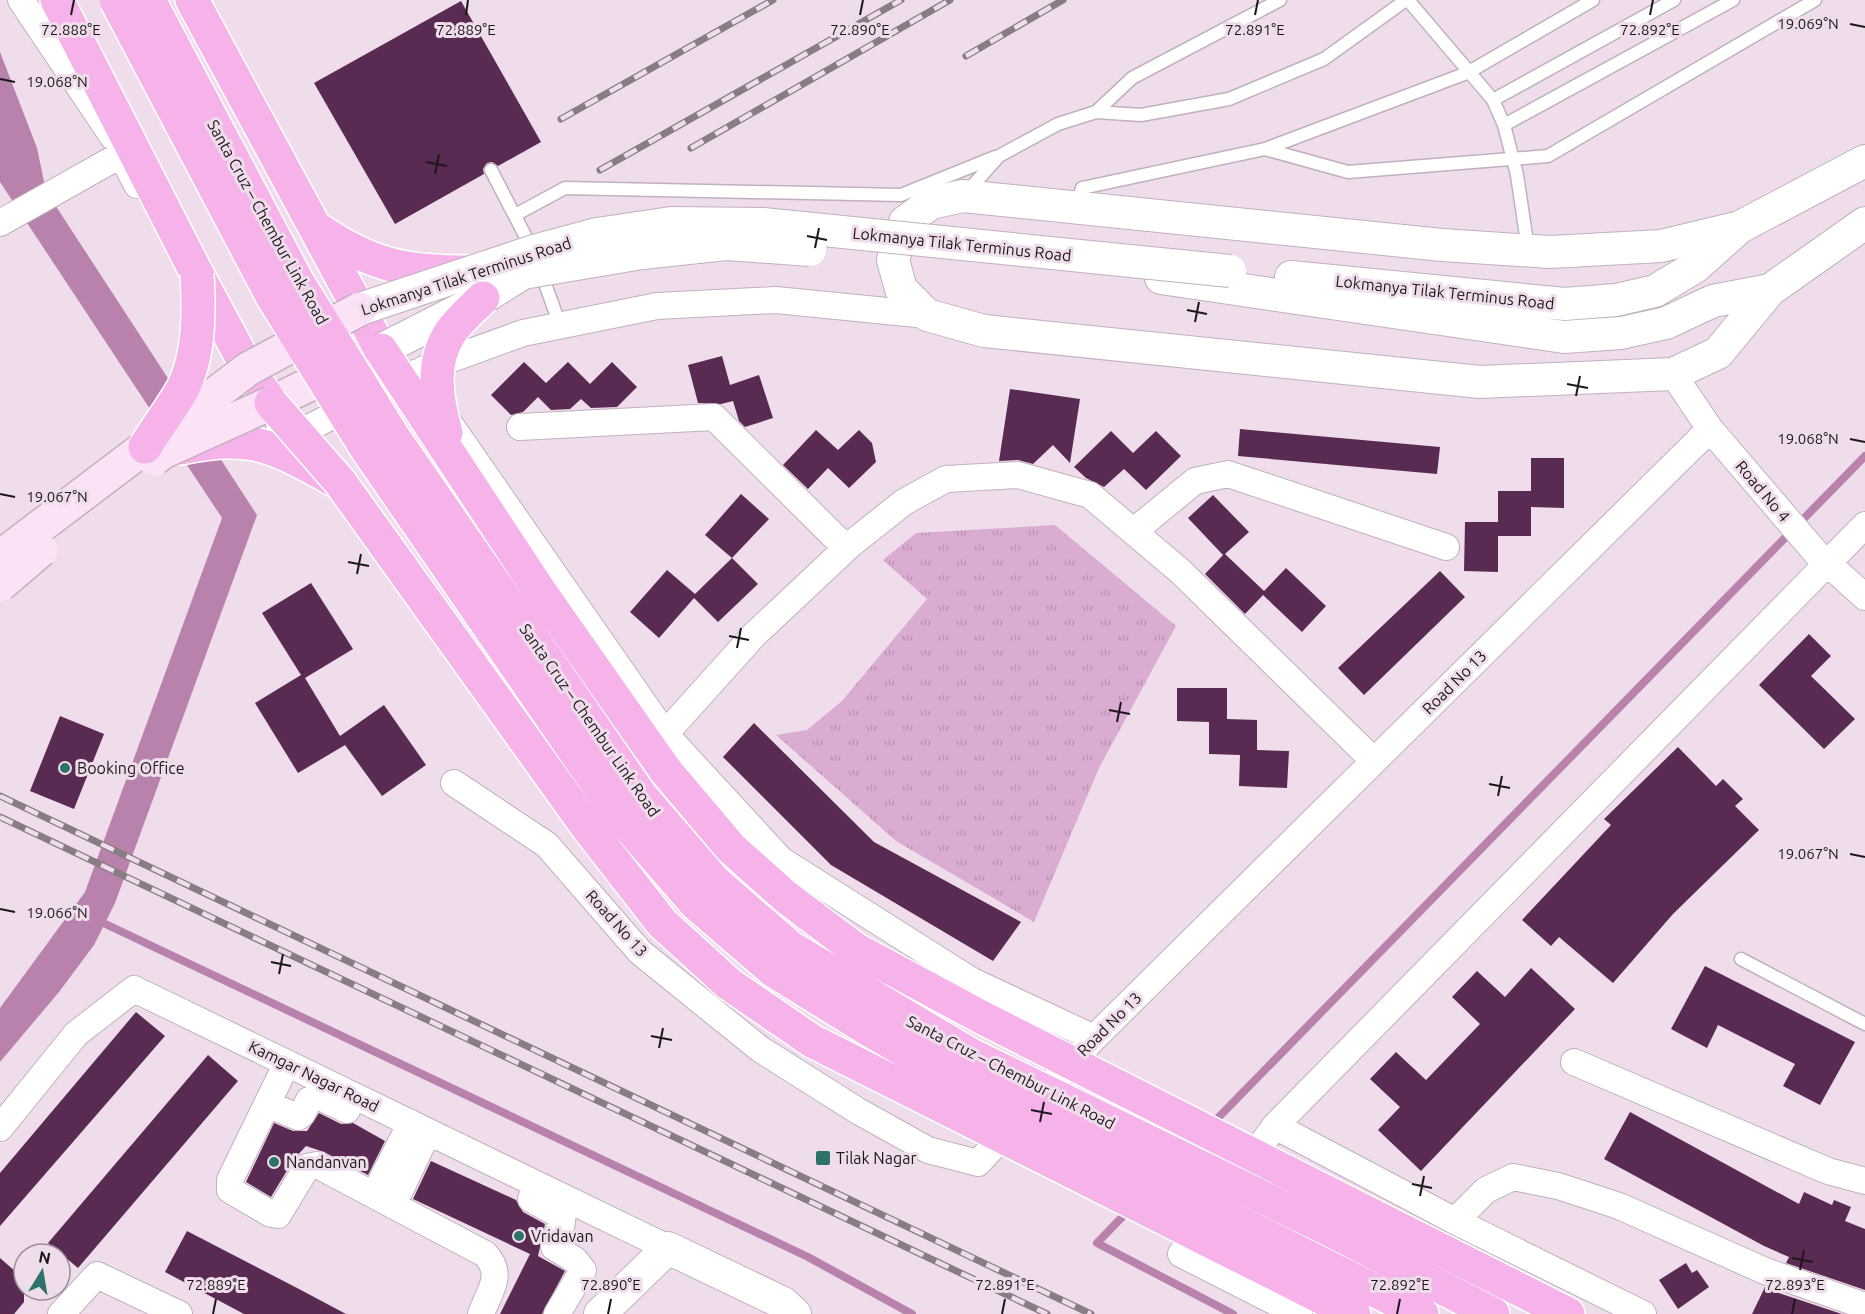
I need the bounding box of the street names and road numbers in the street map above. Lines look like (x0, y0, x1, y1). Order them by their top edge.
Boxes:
street label: Santa Cruz – Chembur Link Road (204, 117, 332, 327)
street label: Lokmanya Tilak Terminus Road (852, 224, 1072, 264)
street label: Lokmanya Tilak Terminus Road (359, 233, 573, 319)
street label: Lokmanya Tilak Terminus Road (1335, 272, 1555, 312)
street label: Road No 4 (1732, 457, 1794, 525)
street label: Santa Cruz – Chembur Link Road (516, 620, 664, 820)
street label: Road No 13 (1418, 646, 1490, 718)
street label: Road No 13 (583, 886, 651, 960)
street label: Road No 13 (1073, 988, 1145, 1060)
street label: Santa Cruz – Chembur Link Road (904, 1012, 1118, 1132)
street label: Kamgar Nagar Road (246, 1037, 382, 1115)

